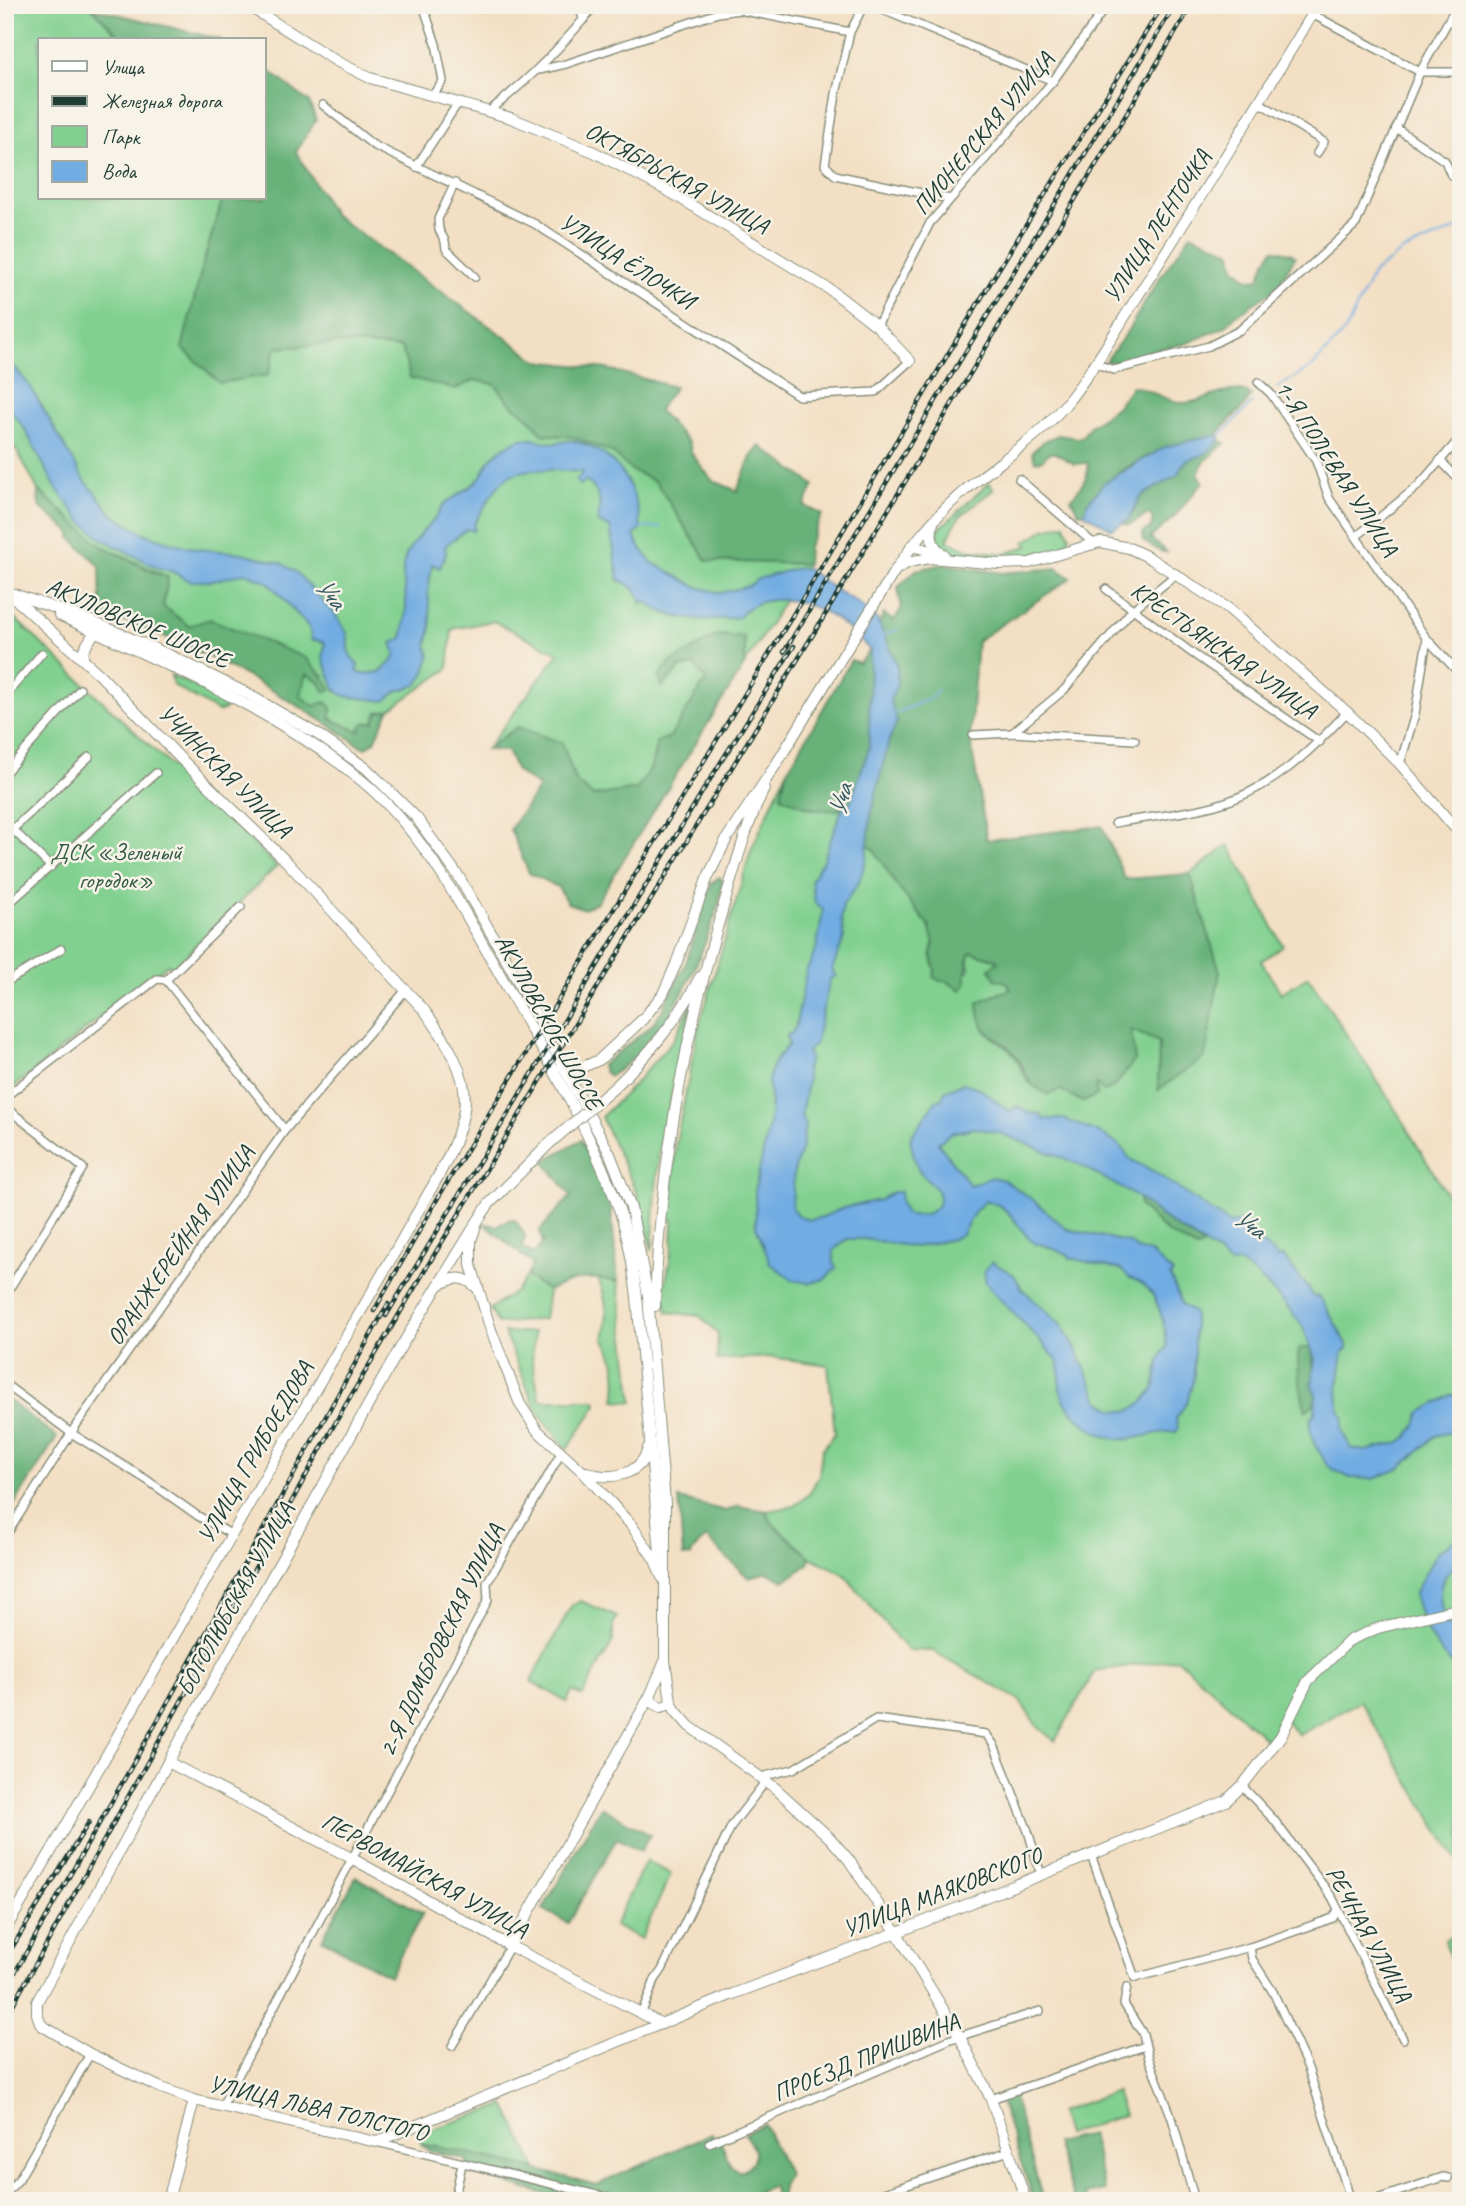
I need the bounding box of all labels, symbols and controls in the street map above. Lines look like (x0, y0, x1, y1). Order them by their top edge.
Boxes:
legend (38, 38, 266, 200)
street label: ПИОНЕРСКАЯ УЛИЦА (906, 45, 1061, 221)
text: Улица (102, 54, 145, 80)
text: Железная дорога (102, 88, 223, 114)
street label: ОКТЯБРЬСКАЯ УЛИЦА (580, 115, 775, 241)
text: Парк (102, 124, 142, 150)
street label: УЛИЦА ЛЕНТОЧКА (1096, 143, 1218, 308)
text: Вода (102, 158, 138, 184)
street label: УЛИЦА ЁЛОЧКИ (554, 206, 703, 318)
street label: 1-Я ПОЛЕВАЯ УЛИЦА (1269, 374, 1406, 562)
water label: Уча (308, 570, 355, 618)
street label: АКУЛОВСКОЕ ШОССЕ (42, 571, 237, 676)
street label: КРЕСТЬЯНСКАЯ УЛИЦА (1125, 575, 1323, 726)
street label: УЧИНСКАЯ УЛИЦА (152, 698, 299, 845)
water label: Уча (821, 778, 861, 820)
park label: ДСК «Зеленый городок» (50, 837, 184, 895)
street label: АКУЛОВСКОЕ ШОССЕ (488, 929, 611, 1118)
street label: ОРАНЖЕРЕЙНАЯ УЛИЦА (100, 1138, 261, 1351)
water label: Уча (1227, 1201, 1274, 1248)
street label: УЛИЦА ГРИБОЕДОВА (191, 1355, 320, 1548)
street label: БОГОЛЮБСКАЯ УЛИЦА (170, 1497, 301, 1701)
street label: 2-Я ДОМБРОВСКАЯ УЛИЦА (372, 1518, 511, 1761)
street label: ПЕРВОМАЙСКАЯ УЛИЦА (316, 1806, 534, 1945)
street label: УЛИЦА МАЯКОВСКОГО (838, 1840, 1048, 1944)
street label: РЕЧНАЯ УЛИЦА (1319, 1861, 1419, 2008)
street label: ПРОЕЗД ПРИШВИНА (769, 2006, 964, 2108)
street label: УЛИЦА ЛЬВА ТОЛСТОГО (206, 2068, 433, 2148)

